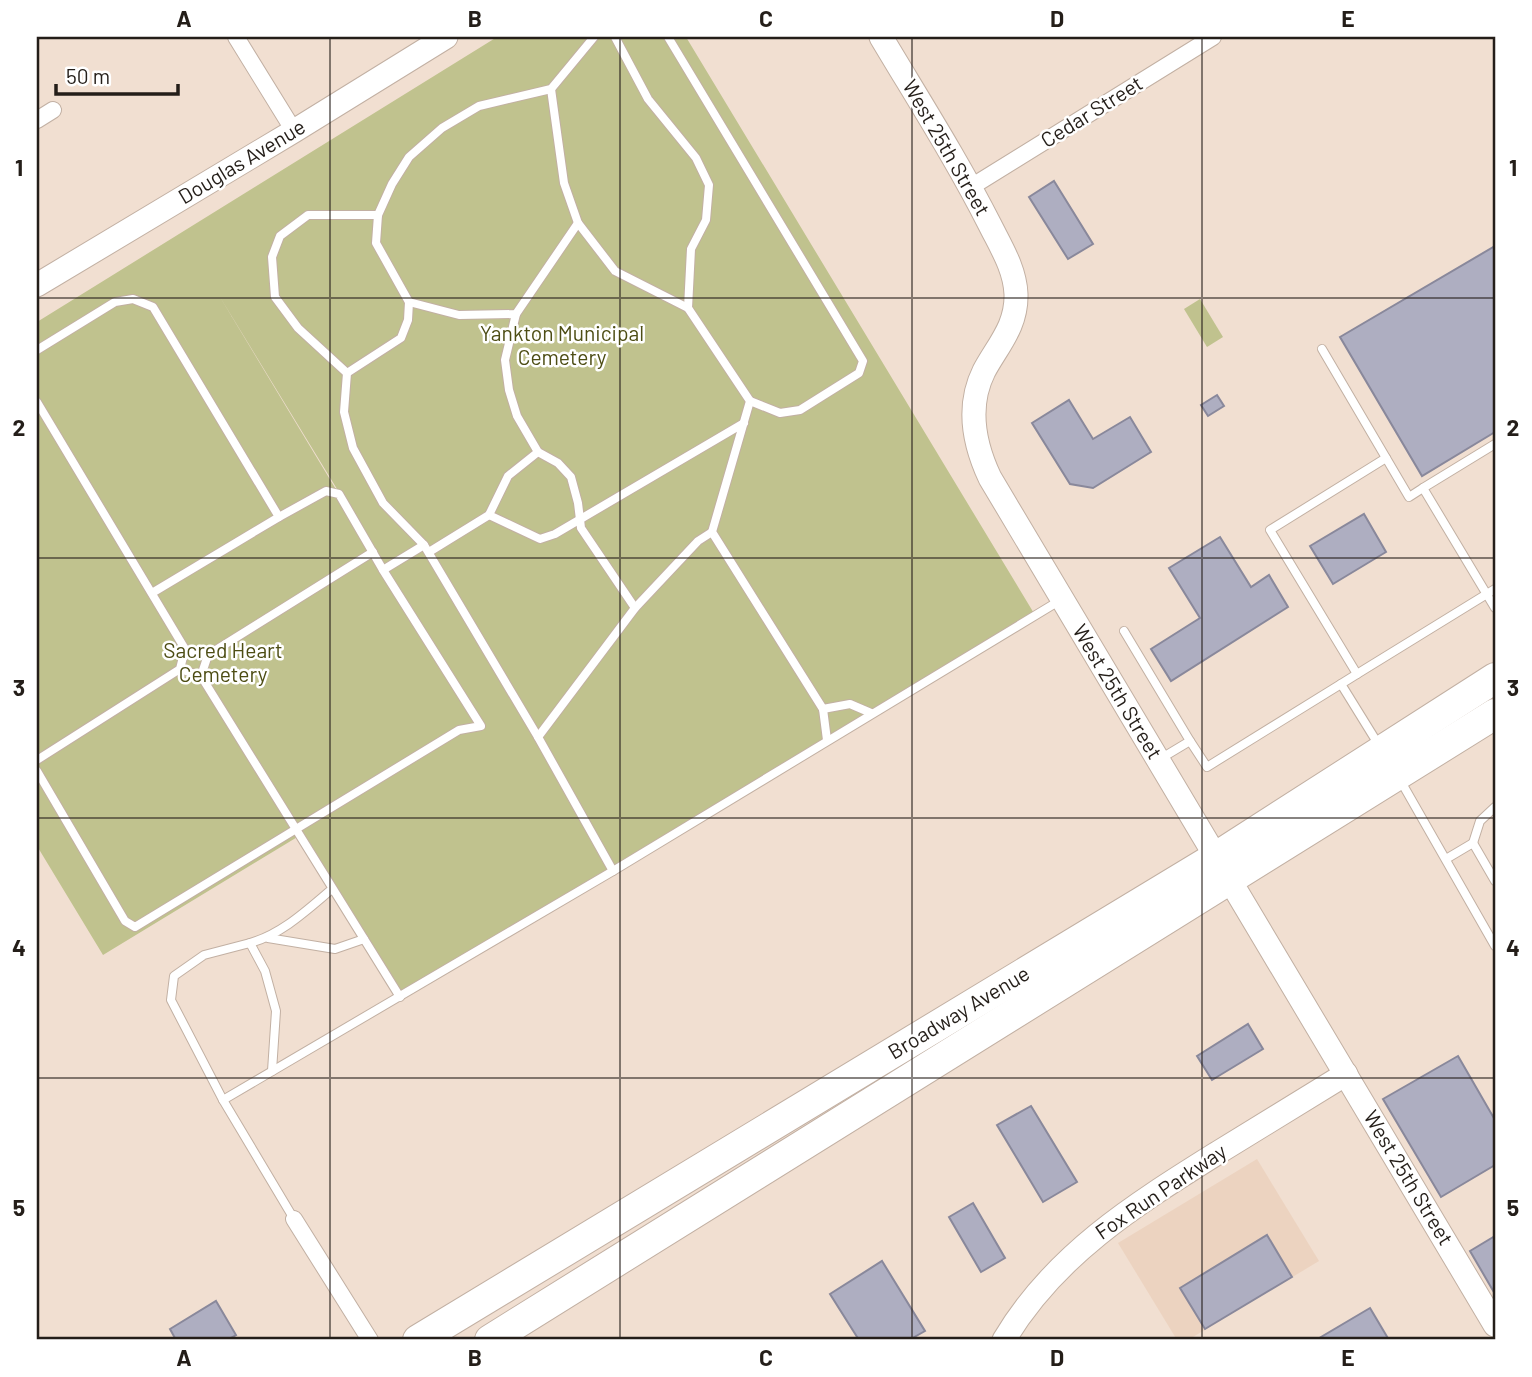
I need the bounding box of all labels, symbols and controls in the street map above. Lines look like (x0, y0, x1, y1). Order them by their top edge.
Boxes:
text: A (176, 4, 192, 32)
text: B (468, 4, 482, 32)
text: C (759, 4, 773, 32)
text: D (1050, 4, 1064, 32)
text: E (1341, 4, 1355, 32)
scale bar (56, 52, 178, 96)
text: 50 m (66, 63, 110, 88)
street label: Cedar Street (1036, 70, 1147, 152)
street label: West 25th Street (898, 75, 996, 220)
street label: Douglas Avenue (173, 113, 309, 208)
text: 1 (15, 153, 23, 181)
text: 1 (1509, 153, 1517, 181)
park label: Yankton Municipal Cemetery (480, 320, 644, 369)
text: 2 (13, 413, 25, 441)
text: 2 (1507, 413, 1519, 441)
street label: West 25th Street (1068, 619, 1168, 763)
park label: Sacred Heart Cemetery (163, 637, 283, 686)
text: 3 (13, 673, 25, 701)
text: 3 (1507, 673, 1519, 701)
text: 4 (12, 933, 26, 961)
text: 4 (1506, 933, 1520, 961)
street label: Broadway Avenue (883, 960, 1033, 1064)
street label: West 25th Street (1359, 1105, 1459, 1249)
street label: Fox Run Parkway (1090, 1138, 1231, 1244)
text: 5 (13, 1193, 25, 1221)
text: 5 (1507, 1193, 1519, 1221)
text: A (176, 1343, 192, 1371)
text: B (468, 1343, 482, 1371)
text: C (759, 1343, 773, 1371)
text: D (1050, 1343, 1064, 1371)
text: E (1341, 1343, 1355, 1371)

